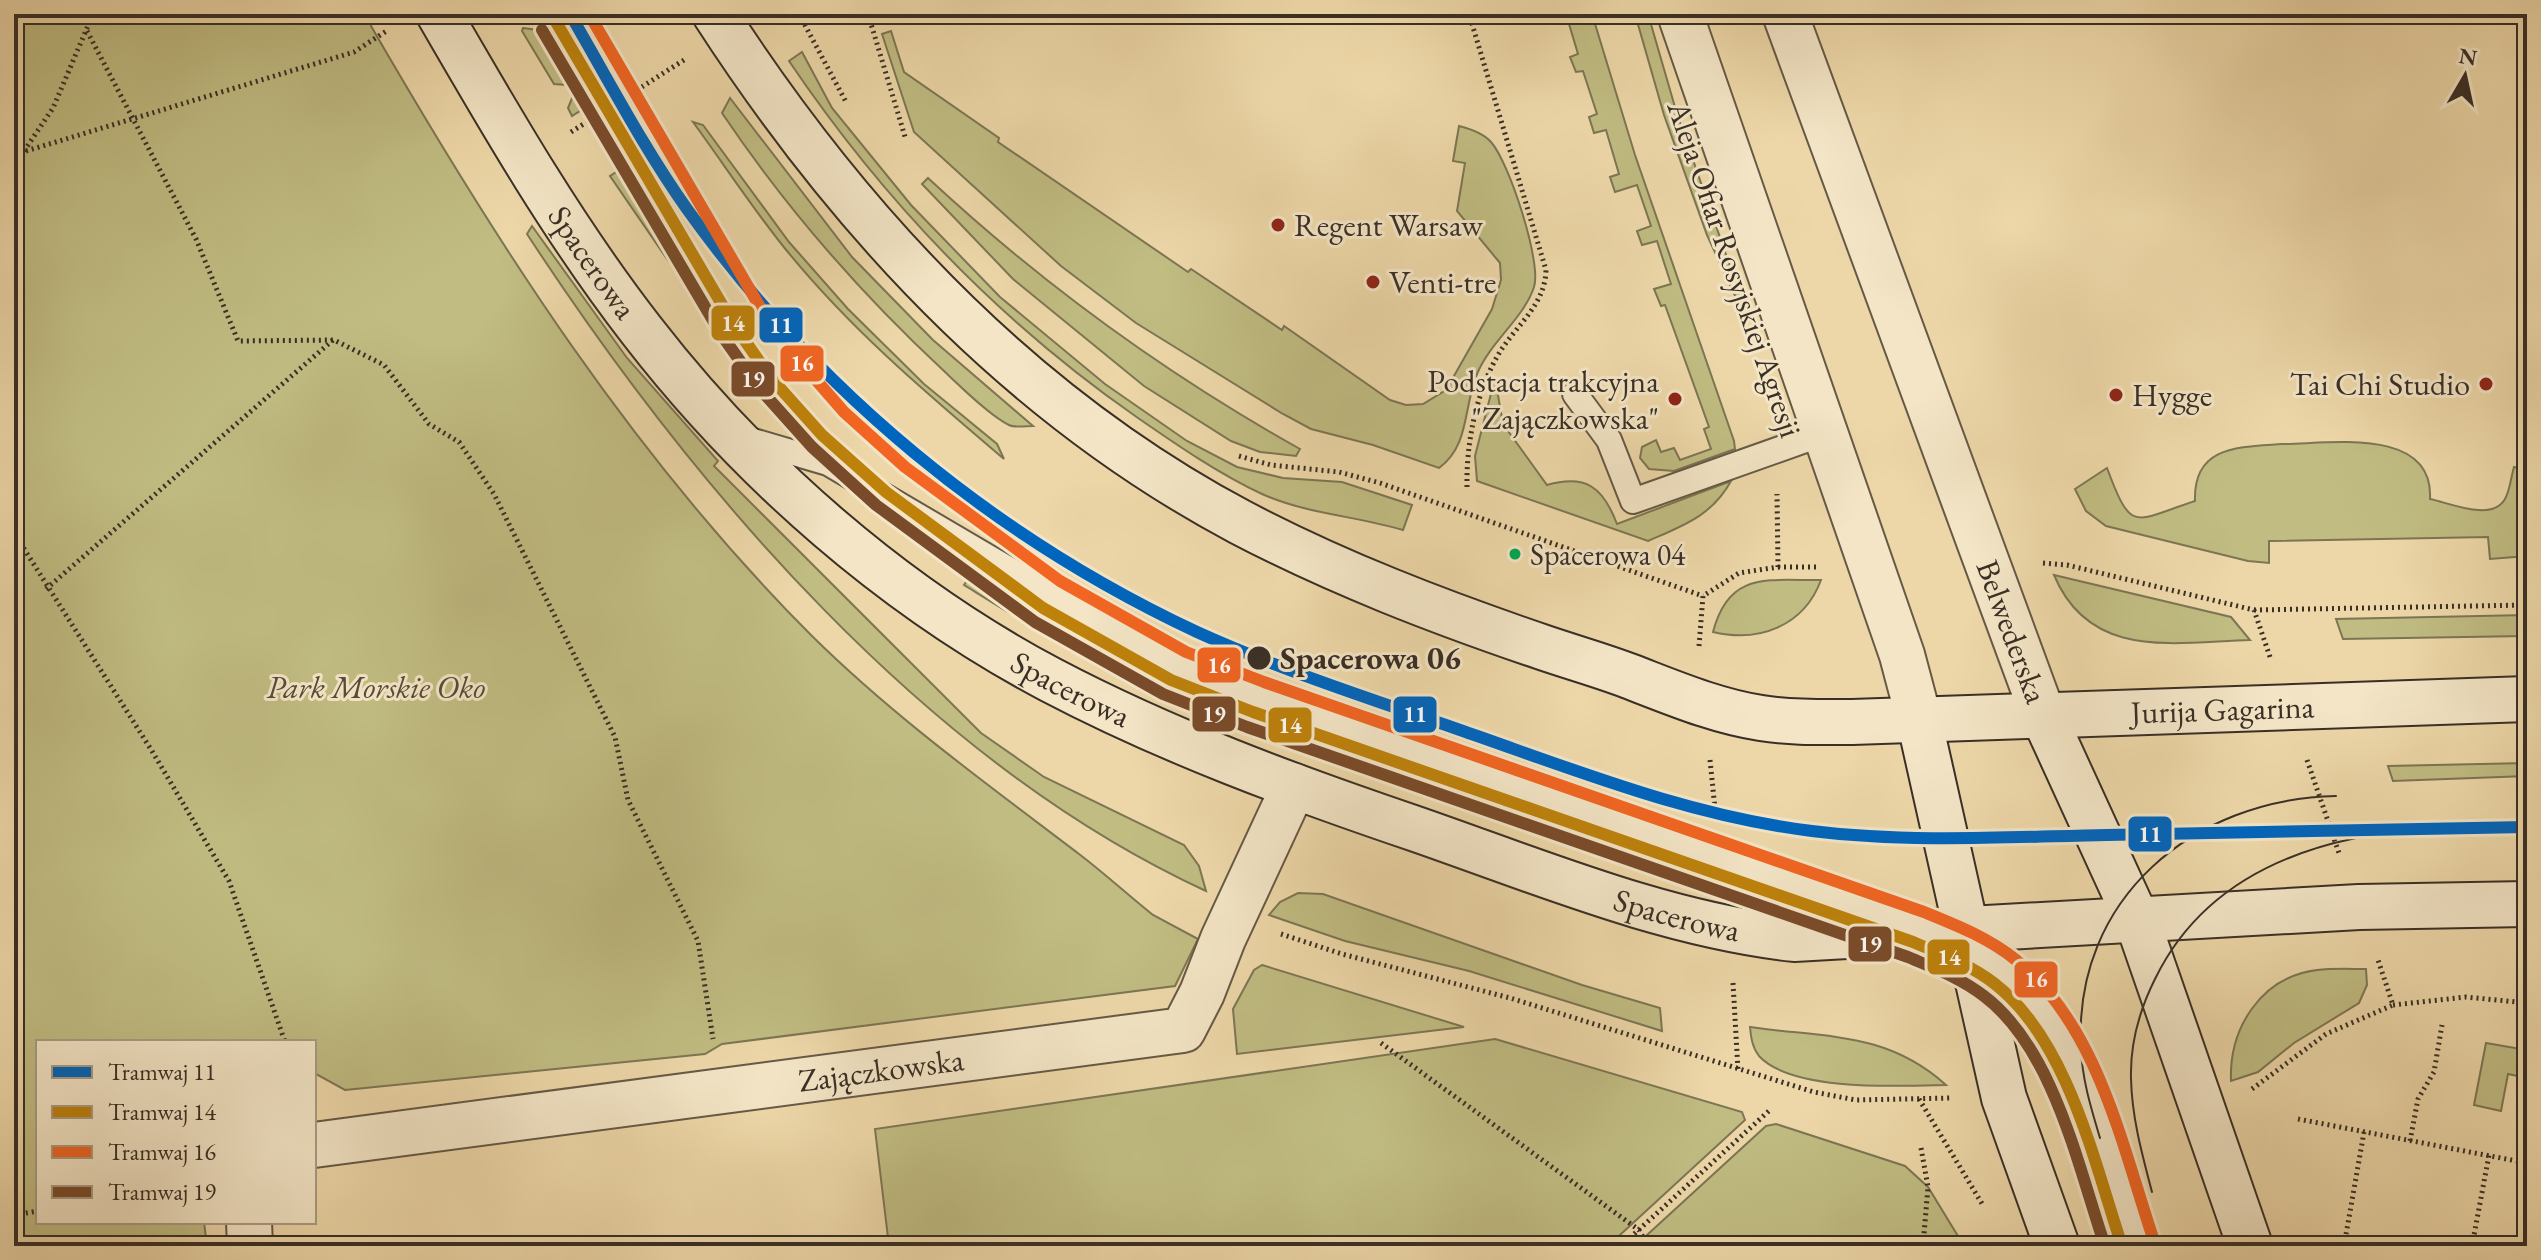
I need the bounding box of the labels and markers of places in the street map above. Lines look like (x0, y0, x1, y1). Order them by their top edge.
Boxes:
place label: Regent Warsaw (1294, 204, 1484, 246)
marker: Regent Warsaw (1269, 216, 1287, 234)
place label: Venti-tre (1389, 261, 1497, 303)
marker: Venti-tre (1364, 273, 1382, 291)
place label: Podstacja trakcyjna "Zajączkowska" (1427, 360, 1659, 439)
place label: Tai Chi Studio (2290, 363, 2470, 405)
place label: Hygge (2132, 374, 2212, 416)
marker: Tai Chi Studio (2477, 375, 2495, 393)
marker: Hygge (2107, 386, 2125, 404)
marker: Podstacja trakcyjna "Zajączkowska" (1666, 390, 1684, 408)
place label: Spacerowa 04 (1530, 535, 1686, 574)
marker: Spacerowa 04 (1507, 546, 1523, 562)
place label: Spacerowa 06 (1280, 637, 1461, 679)
marker: Spacerowa 06 (1245, 644, 1273, 672)

